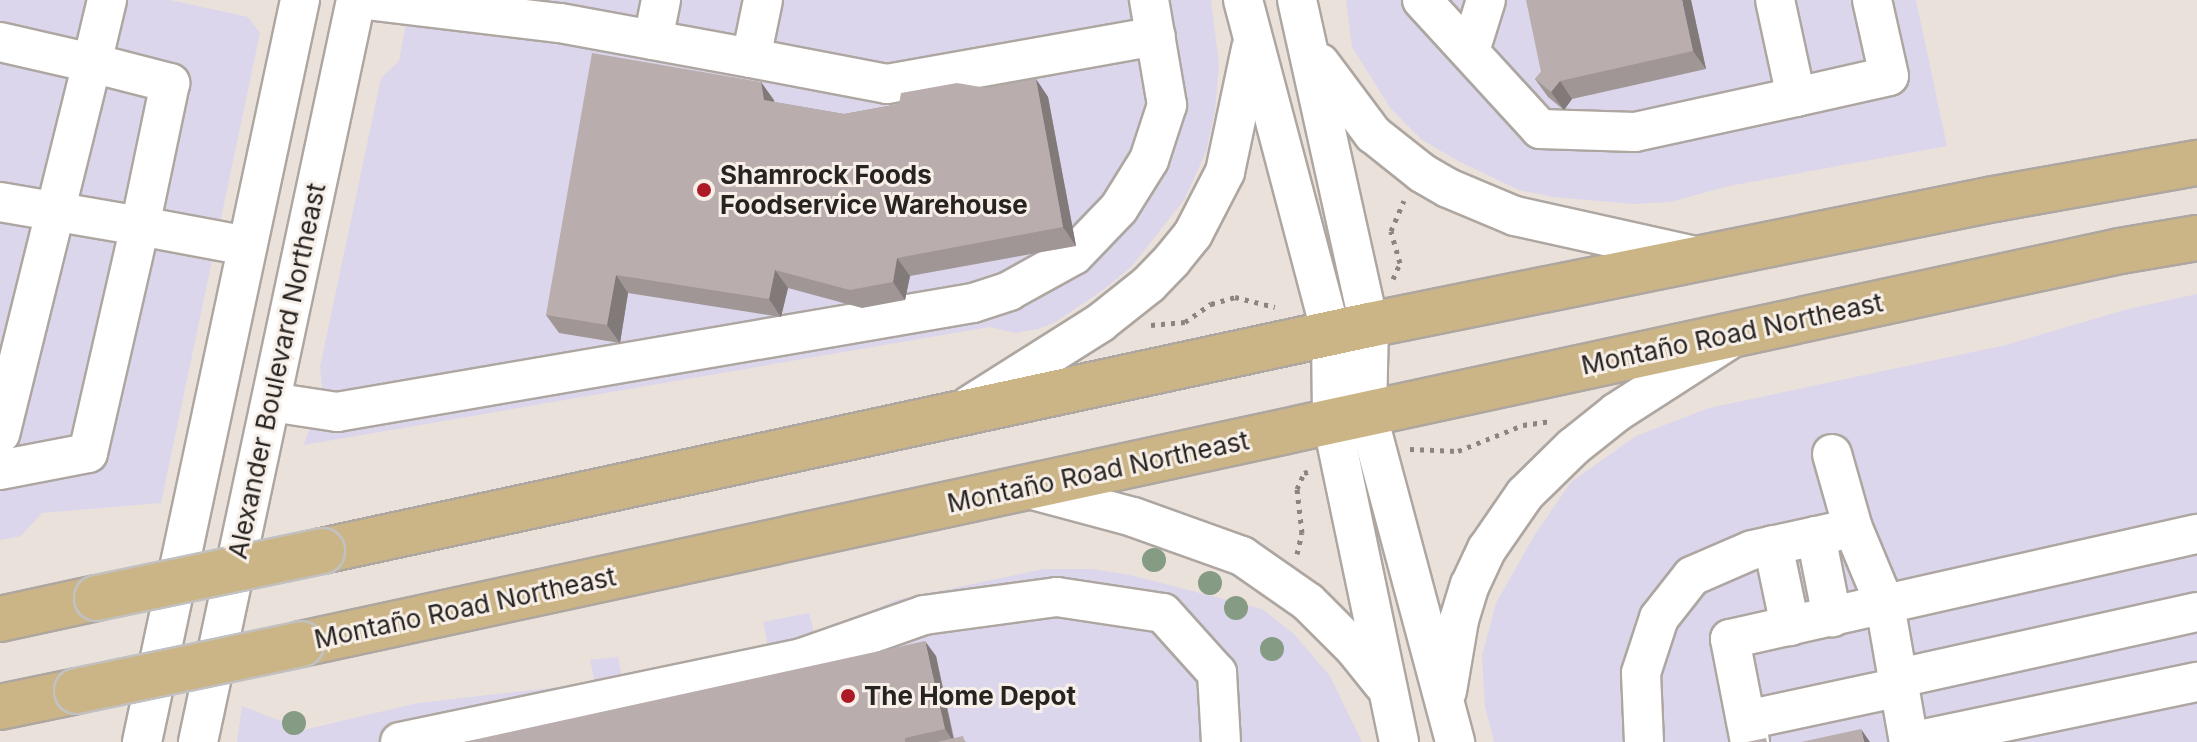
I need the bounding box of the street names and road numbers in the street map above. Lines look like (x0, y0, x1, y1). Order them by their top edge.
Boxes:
street label: Alexander Boulevard Northeast (222, 180, 332, 562)
street label: Montaño Road Northeast (1578, 287, 1886, 381)
street label: Montaño Road Northeast (944, 425, 1252, 519)
street label: Montaño Road Northeast (311, 561, 619, 655)

